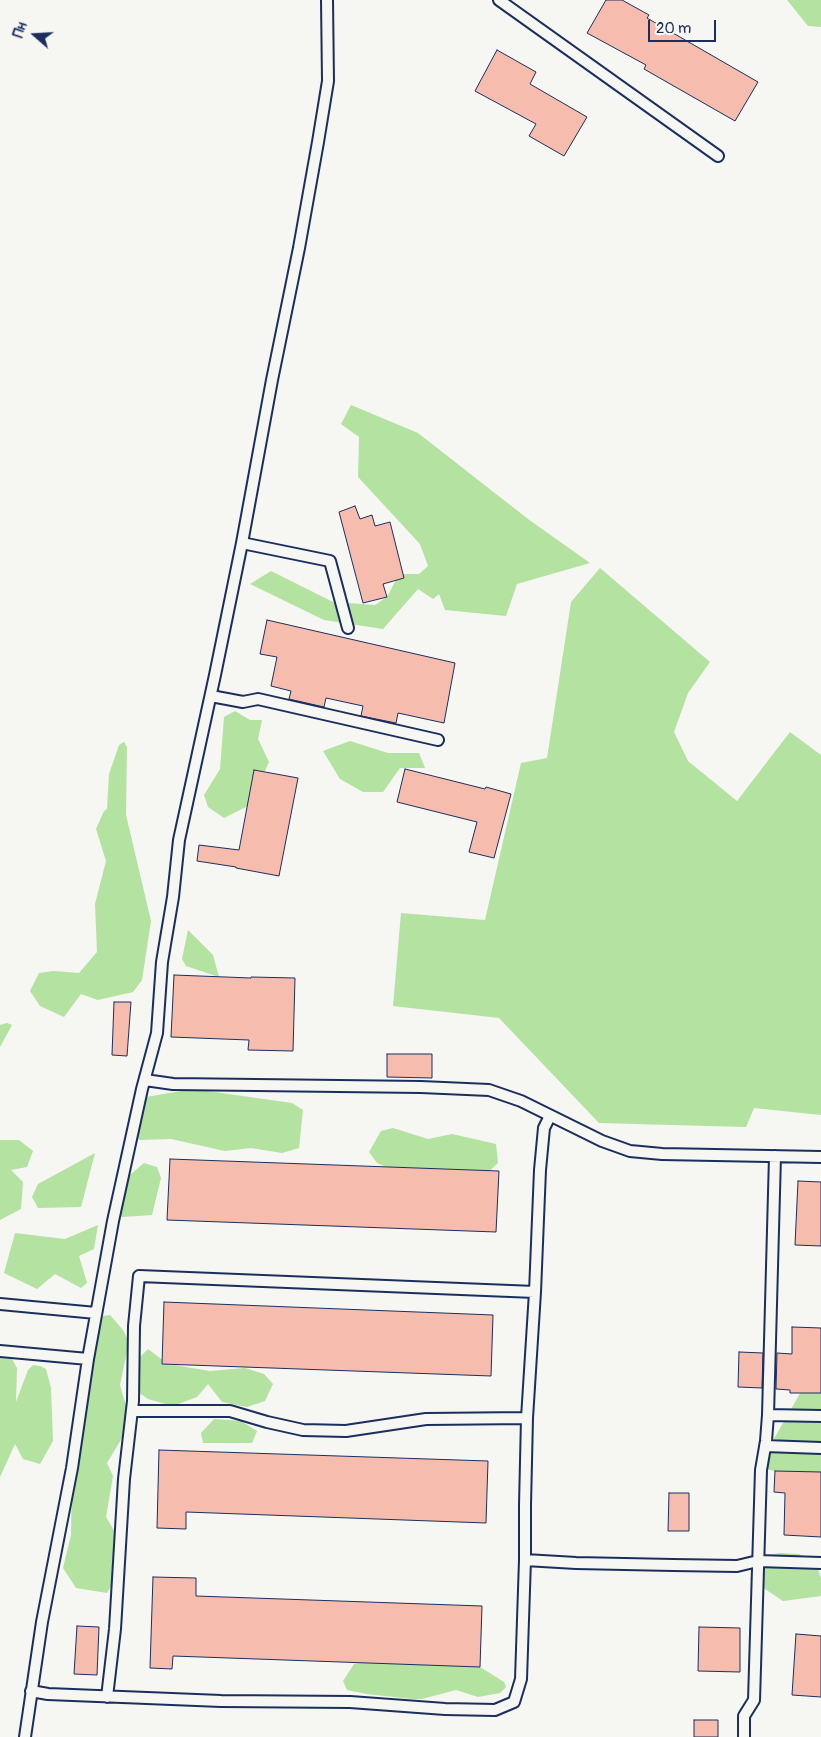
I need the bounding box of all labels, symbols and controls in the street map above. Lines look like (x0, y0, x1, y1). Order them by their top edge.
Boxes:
north arrow (10, 10, 60, 60)
scale bar (651, 10, 718, 42)
text: 20 m (656, 19, 691, 38)
text: Пн (10, 20, 31, 40)

